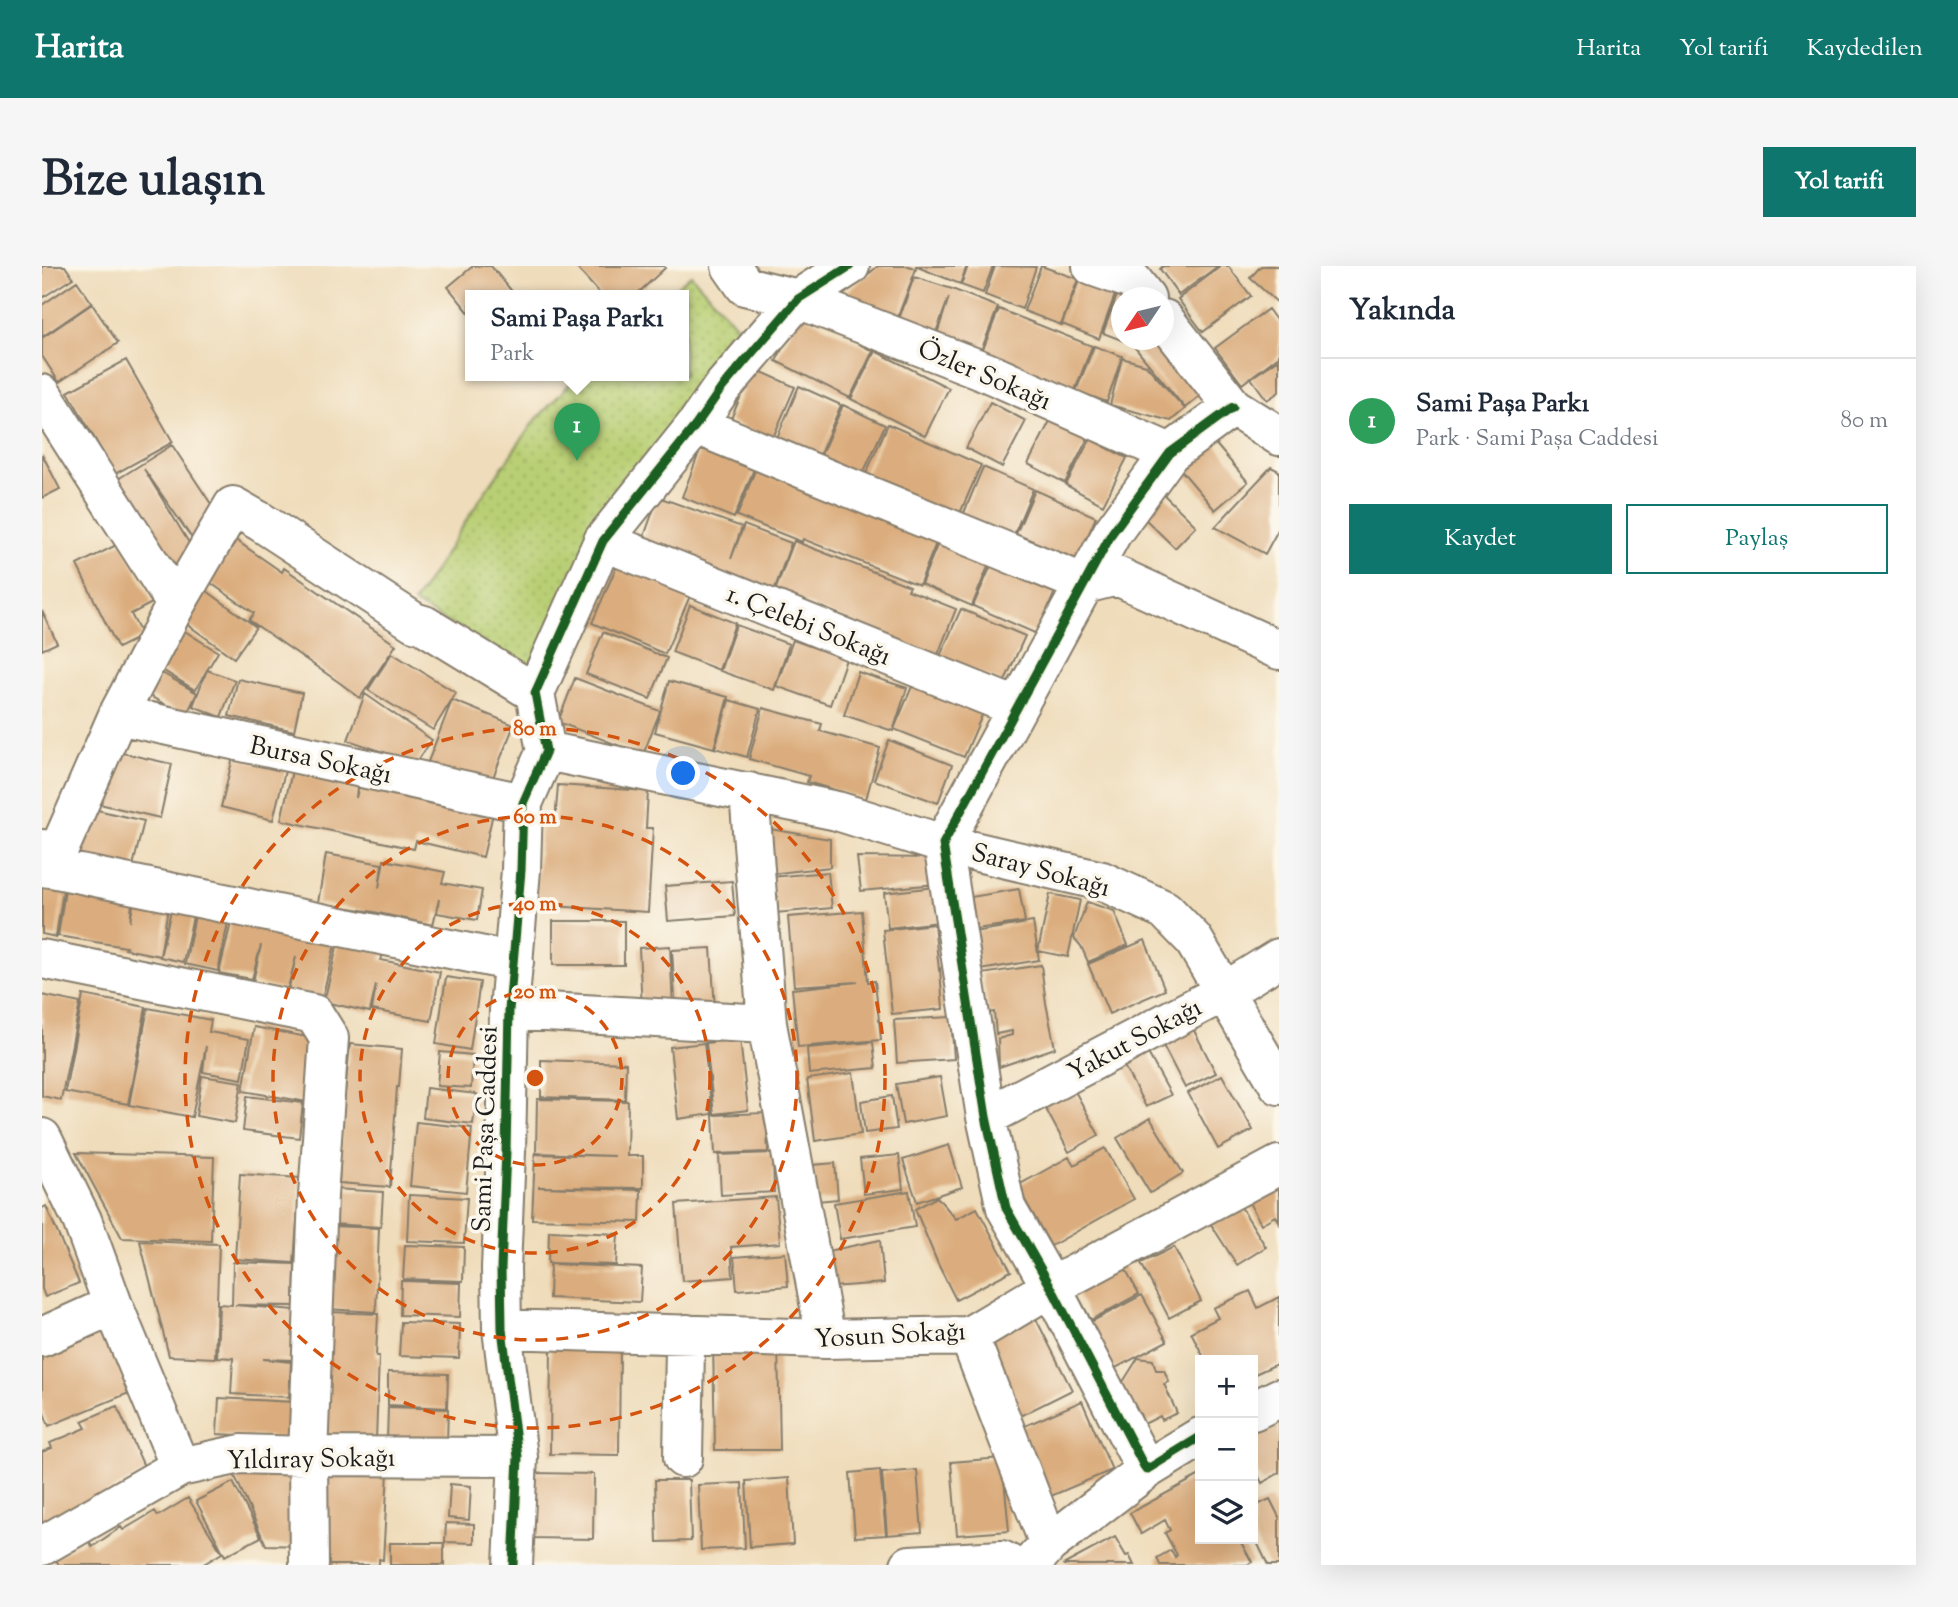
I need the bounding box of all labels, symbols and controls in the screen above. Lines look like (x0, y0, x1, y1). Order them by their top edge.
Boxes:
text: Harita (35, 25, 124, 73)
text: Harita (1577, 32, 1641, 66)
text: Yol tarifi (1679, 32, 1769, 66)
text: Kaydedilen (1807, 32, 1923, 66)
text: Bize ulaşın (42, 147, 265, 217)
button: Yol tarifi (1763, 147, 1916, 217)
north arrow (1111, 287, 1174, 350)
popup (465, 290, 689, 381)
text: Yakında (1349, 290, 1455, 333)
text: Sami Paşa Parkı (490, 301, 664, 338)
street label: Özler Sokağı (912, 332, 1057, 421)
text: Park (490, 338, 534, 371)
text: Sami Paşa Parkı (1416, 386, 1589, 423)
pin: 1 (554, 403, 600, 461)
text: 1 (1368, 405, 1376, 438)
text: 80 m (1840, 405, 1888, 438)
text: Park · Sami Paşa Caddesi (1416, 423, 1658, 456)
button: Kaydet (1349, 504, 1612, 574)
button: Paylaş (1626, 504, 1888, 574)
street label: 1. Çelebi Sokağı (720, 576, 896, 676)
text: 80 m (513, 715, 557, 745)
street label: Bursa Sokağı (246, 728, 395, 795)
your location (666, 756, 700, 790)
text: 60 m (513, 803, 557, 833)
street label: Saray Sokağı (967, 835, 1114, 908)
text: 40 m (512, 890, 557, 920)
text: 20 m (514, 978, 557, 1008)
street label: Yakut Sokağı (1061, 990, 1209, 1092)
street label: Sami Paşa Caddesi (464, 1025, 509, 1233)
centre of rings (523, 1066, 547, 1090)
street label: Yosun Sokağı (813, 1314, 967, 1359)
map controls (1195, 1355, 1258, 1544)
button: + (1195, 1355, 1258, 1418)
button: − (1195, 1418, 1258, 1481)
street label: Yıldıray Sokağı (227, 1441, 396, 1480)
button: layers (1195, 1481, 1258, 1544)

